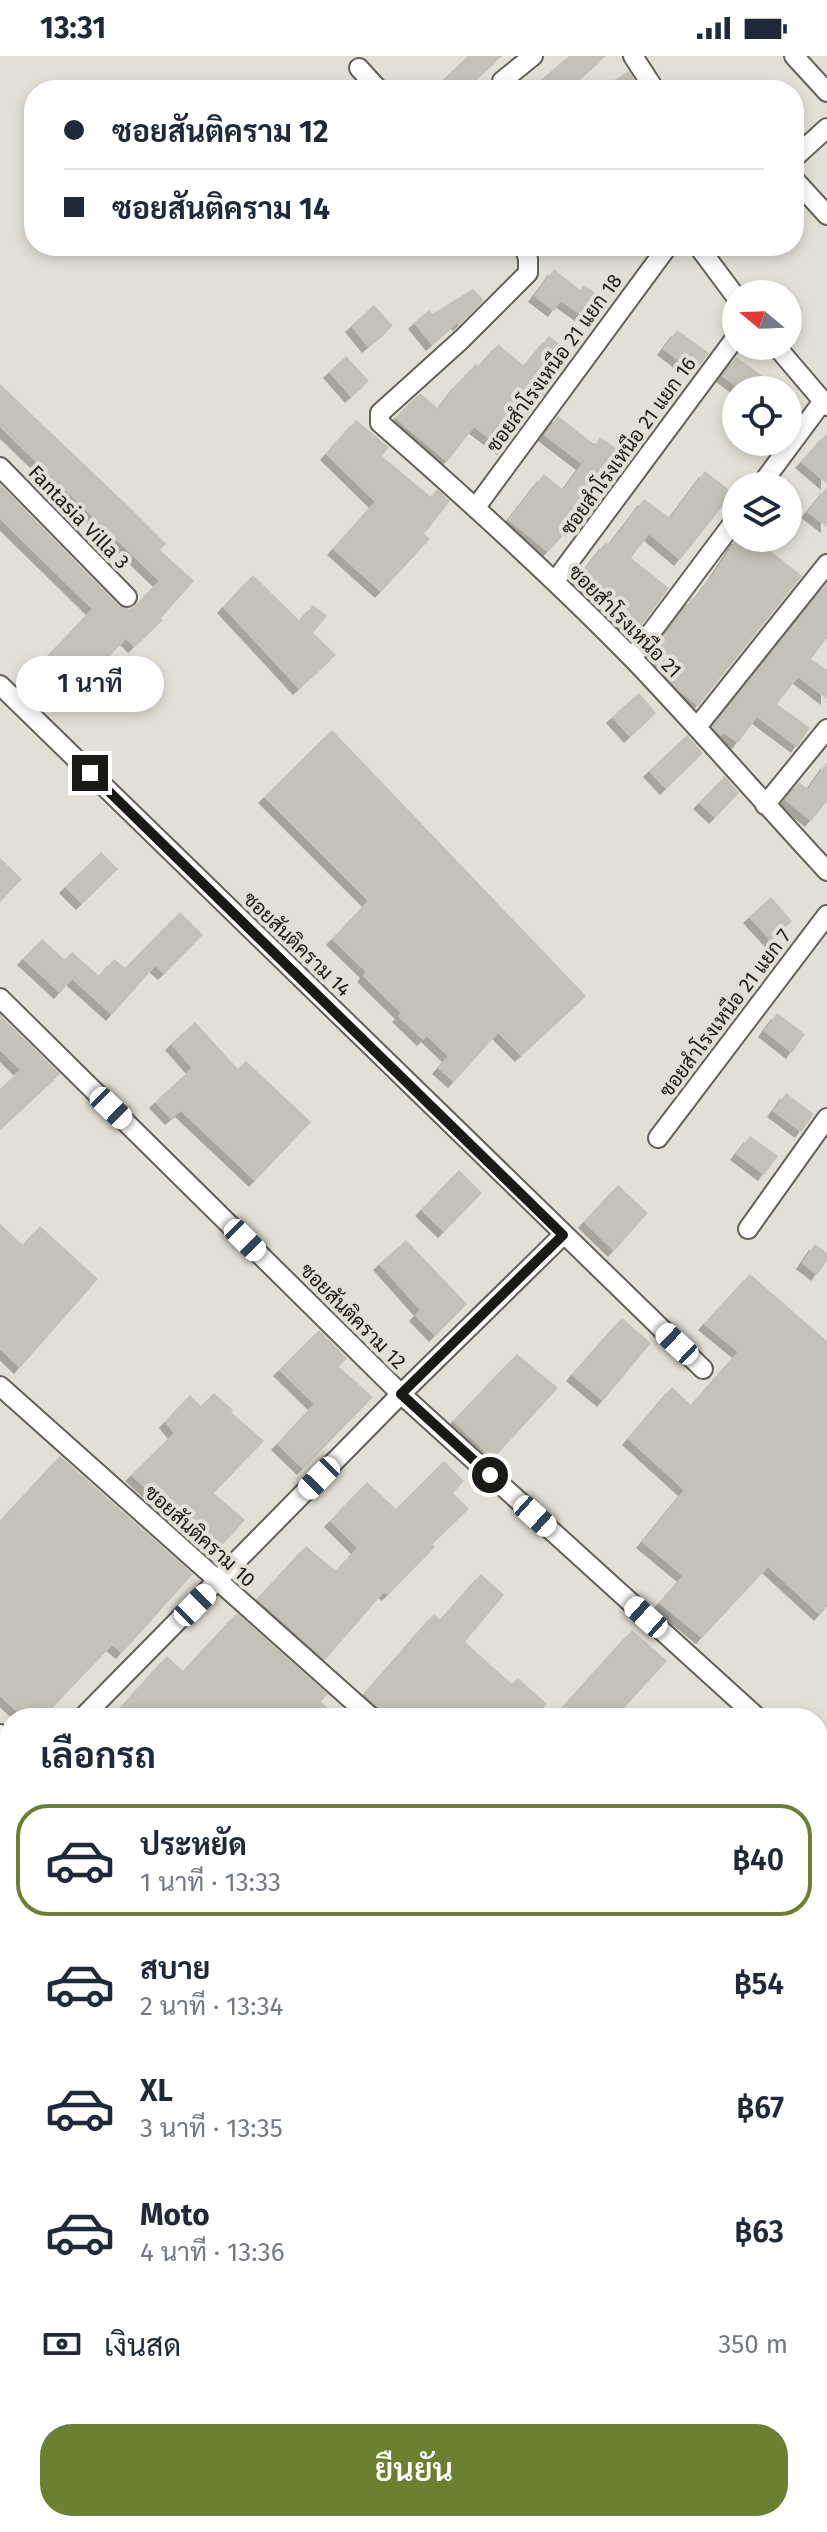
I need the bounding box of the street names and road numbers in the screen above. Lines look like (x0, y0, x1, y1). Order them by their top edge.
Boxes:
street label: ซอยสำโรงเหนือ 21 แยก 18 (480, 268, 627, 457)
street label: ซอยสำโรงเหนือ 21 แยก 16 (554, 351, 701, 540)
street label: Fantasia Villa 3 (24, 460, 134, 574)
street label: ซอยสำโรงเหนือ 21 (564, 558, 688, 682)
street label: ซอยสันติคราม 14 (238, 887, 356, 1002)
street label: ซอยสำโรงเหนือ 21 แยก 7 (652, 923, 796, 1102)
street label: ซอยสันติคราม 12 (295, 1258, 411, 1374)
street label: ซอยสันติคราม 10 (140, 1480, 260, 1592)

